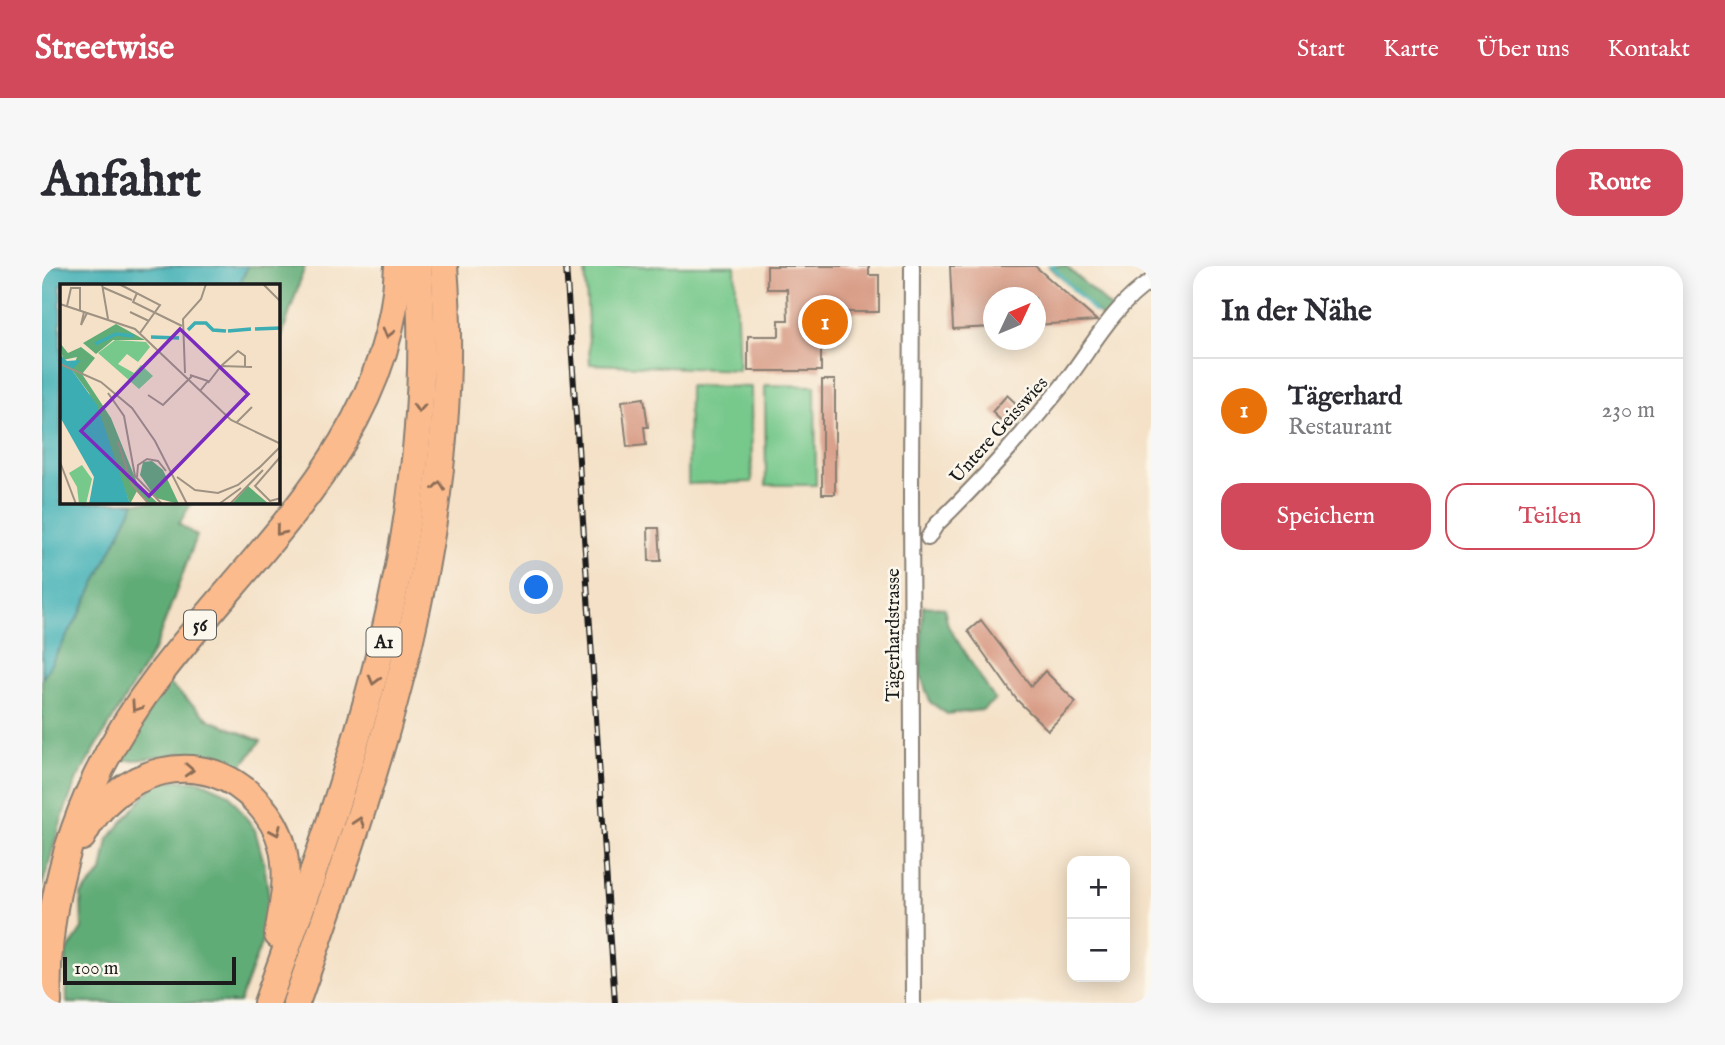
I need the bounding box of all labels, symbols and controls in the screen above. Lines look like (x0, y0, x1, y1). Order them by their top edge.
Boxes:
text: Streetwise (35, 28, 174, 70)
text: Start (1297, 34, 1345, 65)
text: Karte (1383, 34, 1439, 65)
text: Über uns (1477, 34, 1569, 65)
text: Kontakt (1607, 34, 1690, 65)
button: Route (1556, 149, 1683, 216)
text: Anfahrt (42, 151, 201, 213)
inset map (60, 284, 280, 504)
north arrow (983, 287, 1046, 350)
text: In der Nähe (1221, 293, 1372, 331)
pin: 1 (802, 296, 848, 348)
one-way arrow (382, 327, 396, 339)
street label: Untere Geisswies (945, 372, 1054, 489)
text: Tägerhard (1288, 380, 1402, 413)
text: 1 (1240, 396, 1248, 425)
text: 230 m (1602, 396, 1655, 425)
one-way arrow (412, 402, 427, 413)
text: Restaurant (1288, 413, 1392, 442)
one-way arrow (431, 480, 446, 491)
button: Speichern (1221, 483, 1431, 550)
button: Teilen (1445, 483, 1655, 550)
one-way arrow (276, 523, 288, 536)
street label: Tägerhardstrasse (882, 568, 906, 702)
your location (519, 570, 553, 604)
road number: 56 (184, 610, 216, 640)
road number: A1 (366, 628, 402, 656)
one-way arrow (368, 674, 382, 686)
one-way arrow (132, 699, 144, 712)
one-way arrow (184, 762, 195, 777)
one-way arrow (350, 816, 365, 828)
one-way arrow (268, 824, 282, 836)
map controls (1067, 856, 1130, 982)
button: + (1067, 856, 1130, 919)
button: − (1067, 919, 1130, 982)
scale bar (63, 954, 236, 986)
text: 100 m (74, 957, 118, 981)

